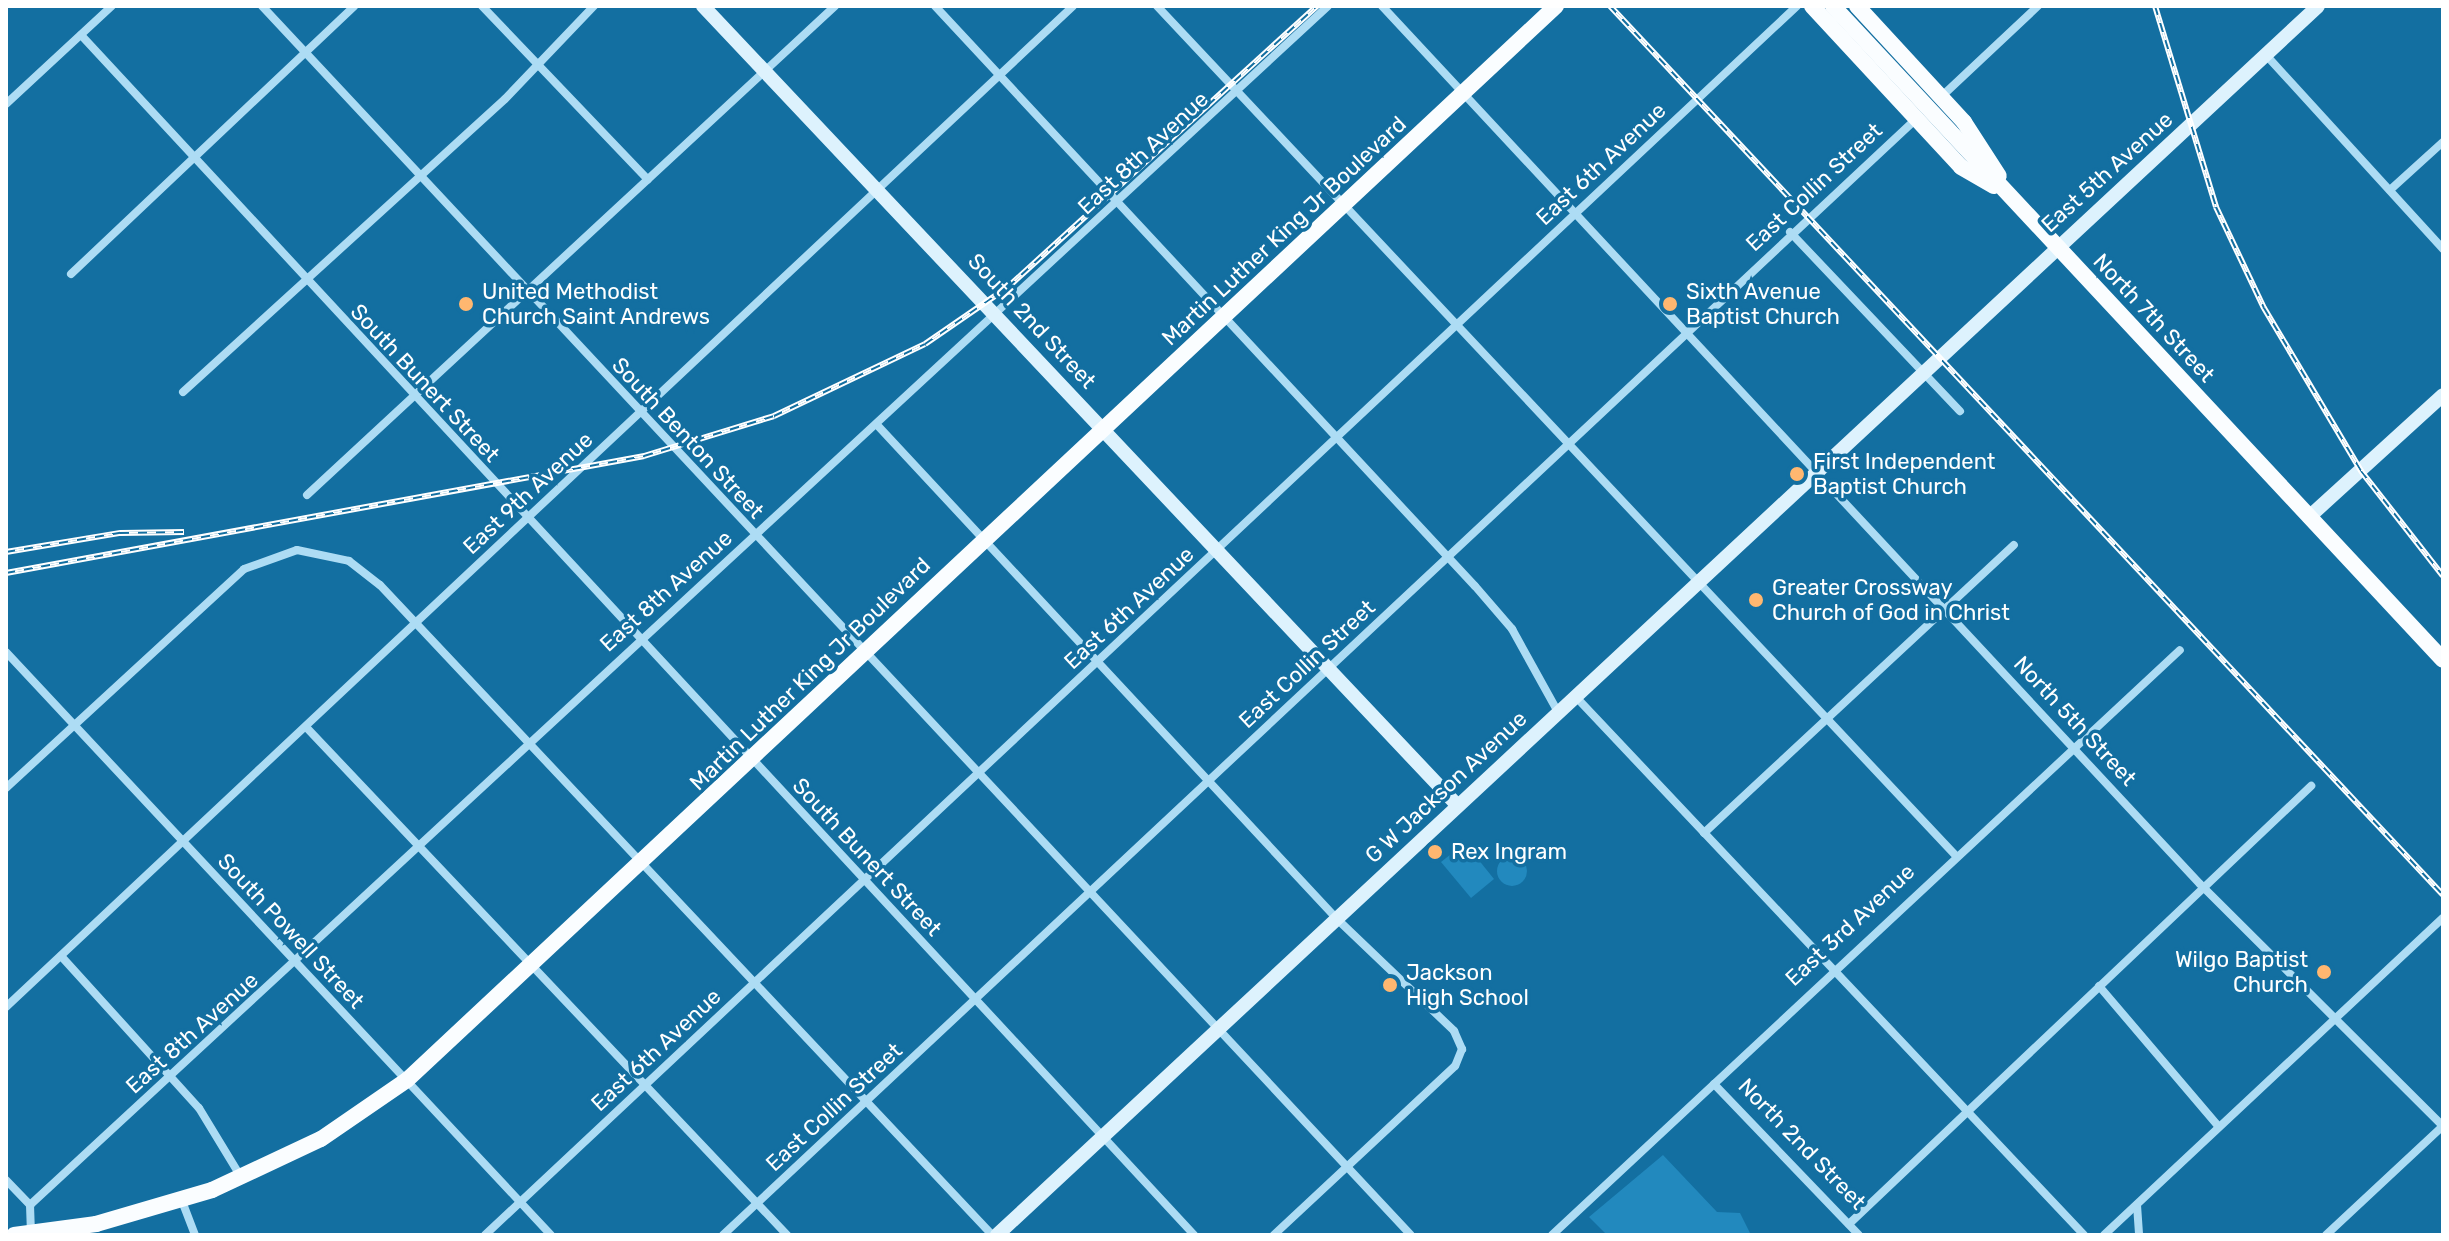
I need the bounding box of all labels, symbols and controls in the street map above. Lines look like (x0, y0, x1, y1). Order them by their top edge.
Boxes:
street label: East 8th Avenue (1072, 86, 1214, 220)
street label: East 6th Avenue (1530, 97, 1672, 231)
street label: East 5th Avenue (2036, 106, 2178, 238)
street label: Martin Luther King Jr Boulevard (1156, 111, 1412, 351)
street label: East Collin Street (1741, 117, 1887, 257)
street label: South 2nd Street (963, 248, 1101, 394)
street label: North 7th Street (2088, 248, 2220, 388)
place label: United Methodist Church Saint Andrews (482, 278, 711, 330)
place label: Sixth Avenue Baptist Church (1686, 278, 1840, 330)
marker: United Methodist Church Saint Andrews (457, 295, 475, 313)
marker: Sixth Avenue Baptist Church (1661, 295, 1679, 313)
street label: South Bunert Street (345, 298, 505, 468)
street label: South Benton Street (607, 352, 769, 524)
street label: East 9th Avenue (458, 426, 598, 560)
place label: First Independent Baptist Church (1813, 448, 1995, 500)
marker: First Independent Baptist Church (1788, 465, 1806, 483)
street label: East 8th Avenue (594, 525, 738, 657)
street label: East 6th Avenue (1058, 541, 1200, 675)
street label: Martin Luther King Jr Boulevard (684, 552, 936, 796)
place label: Greater Crossway Church of God in Christ (1772, 574, 2010, 626)
marker: Greater Crossway Church of God in Christ (1747, 591, 1765, 609)
street label: East Collin Street (1234, 594, 1380, 734)
street label: North 5th Street (2008, 651, 2142, 791)
street label: G W Jackson Avenue (1359, 705, 1533, 869)
street label: South Bunert Street (787, 772, 947, 942)
place label: Rex Ingram (1451, 839, 1567, 865)
marker: Rex Ingram (1426, 843, 1444, 861)
street label: South Powell Street (212, 848, 370, 1014)
street label: East 3rd Avenue (1780, 858, 1920, 992)
place label: Wilgo Baptist Church (2175, 946, 2308, 998)
place label: Jackson High School (1406, 959, 1529, 1010)
marker: Wilgo Baptist Church (2315, 963, 2333, 981)
street label: East 8th Avenue (120, 967, 264, 1099)
marker: Jackson High School (1381, 976, 1399, 994)
street label: East 6th Avenue (585, 983, 727, 1117)
street label: East Collin Street (761, 1037, 907, 1177)
street label: North 2nd Street (1733, 1073, 1871, 1215)

